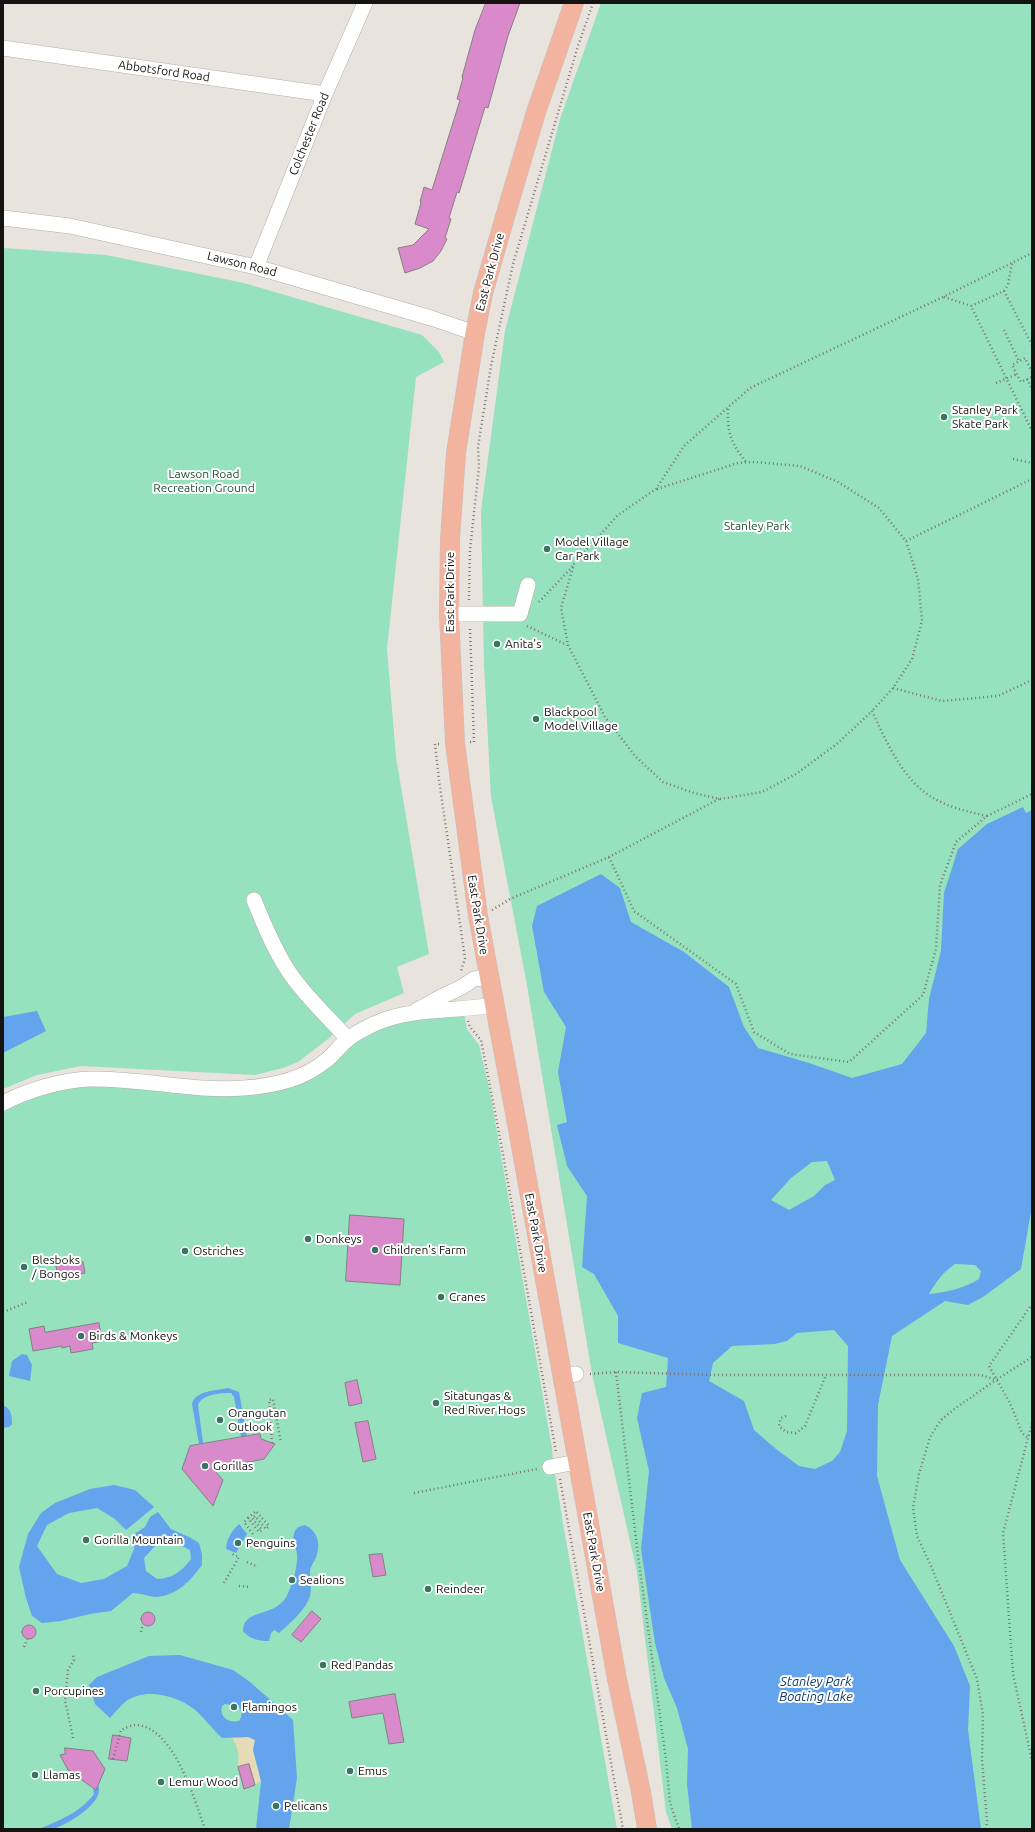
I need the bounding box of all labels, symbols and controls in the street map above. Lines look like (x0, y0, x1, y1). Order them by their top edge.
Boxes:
street label: Abbotsford Road (117, 57, 211, 85)
street label: Colchester Road (286, 90, 332, 178)
street label: East Park Drive (473, 231, 507, 313)
street label: Lawson Road (206, 248, 278, 280)
place label: Stanley Park Skate Park (952, 403, 1018, 431)
marker: Stanley Park Skate Park (939, 412, 949, 422)
park label: Lawson Road Recreation Ground (153, 467, 255, 495)
park label: Stanley Park (724, 519, 790, 533)
place label: Model Village Car Park (555, 535, 629, 563)
marker: Model Village Car Park (542, 544, 552, 554)
street label: East Park Drive (443, 552, 457, 632)
place label: Anita's (505, 637, 541, 651)
marker: Anita's (492, 639, 502, 649)
place label: Blackpool Model Village (544, 705, 618, 733)
marker: Blackpool Model Village (531, 714, 541, 724)
street label: East Park Drive (465, 874, 491, 956)
street label: East Park Drive (522, 1192, 550, 1274)
place label: Donkeys (316, 1232, 362, 1246)
marker: Donkeys (303, 1234, 313, 1244)
place label: Children's Farm (383, 1243, 466, 1257)
place label: Ostriches (193, 1244, 244, 1258)
marker: Children's Farm (370, 1245, 380, 1255)
marker: Ostriches (180, 1246, 190, 1256)
place label: Blesboks / Bongos (32, 1253, 80, 1281)
marker: Blesboks / Bongos (19, 1262, 29, 1272)
place label: Cranes (449, 1290, 486, 1304)
marker: Cranes (436, 1292, 446, 1302)
place label: Birds & Monkeys (89, 1329, 177, 1343)
marker: Birds & Monkeys (76, 1331, 86, 1341)
place label: Sitatungas & Red River Hogs (444, 1389, 525, 1417)
marker: Sitatungas & Red River Hogs (431, 1398, 441, 1408)
place label: Orangutan Outlook (228, 1406, 286, 1434)
marker: Orangutan Outlook (215, 1415, 225, 1425)
place label: Gorillas (213, 1459, 253, 1473)
marker: Gorillas (200, 1461, 210, 1471)
street label: East Park Drive (580, 1511, 608, 1593)
place label: Gorilla Mountain (94, 1533, 183, 1547)
marker: Gorilla Mountain (81, 1535, 91, 1545)
place label: Penguins (246, 1536, 295, 1550)
marker: Penguins (233, 1538, 243, 1548)
place label: Sealions (300, 1573, 344, 1587)
marker: Sealions (287, 1575, 297, 1585)
place label: Reindeer (436, 1582, 485, 1596)
marker: Reindeer (423, 1584, 433, 1594)
place label: Red Pandas (331, 1658, 393, 1672)
marker: Red Pandas (318, 1660, 328, 1670)
water label: Stanley Park Boating Lake (779, 1674, 853, 1705)
place label: Porcupines (44, 1684, 104, 1698)
marker: Porcupines (31, 1686, 41, 1696)
place label: Flamingos (242, 1700, 297, 1714)
marker: Flamingos (229, 1702, 239, 1712)
place label: Emus (358, 1764, 387, 1778)
marker: Emus (345, 1766, 355, 1776)
place label: Llamas (43, 1768, 80, 1782)
marker: Llamas (30, 1770, 40, 1780)
place label: Lemur Wood (169, 1775, 238, 1789)
marker: Lemur Wood (156, 1777, 166, 1787)
place label: Pelicans (284, 1799, 327, 1813)
marker: Pelicans (271, 1801, 281, 1811)

